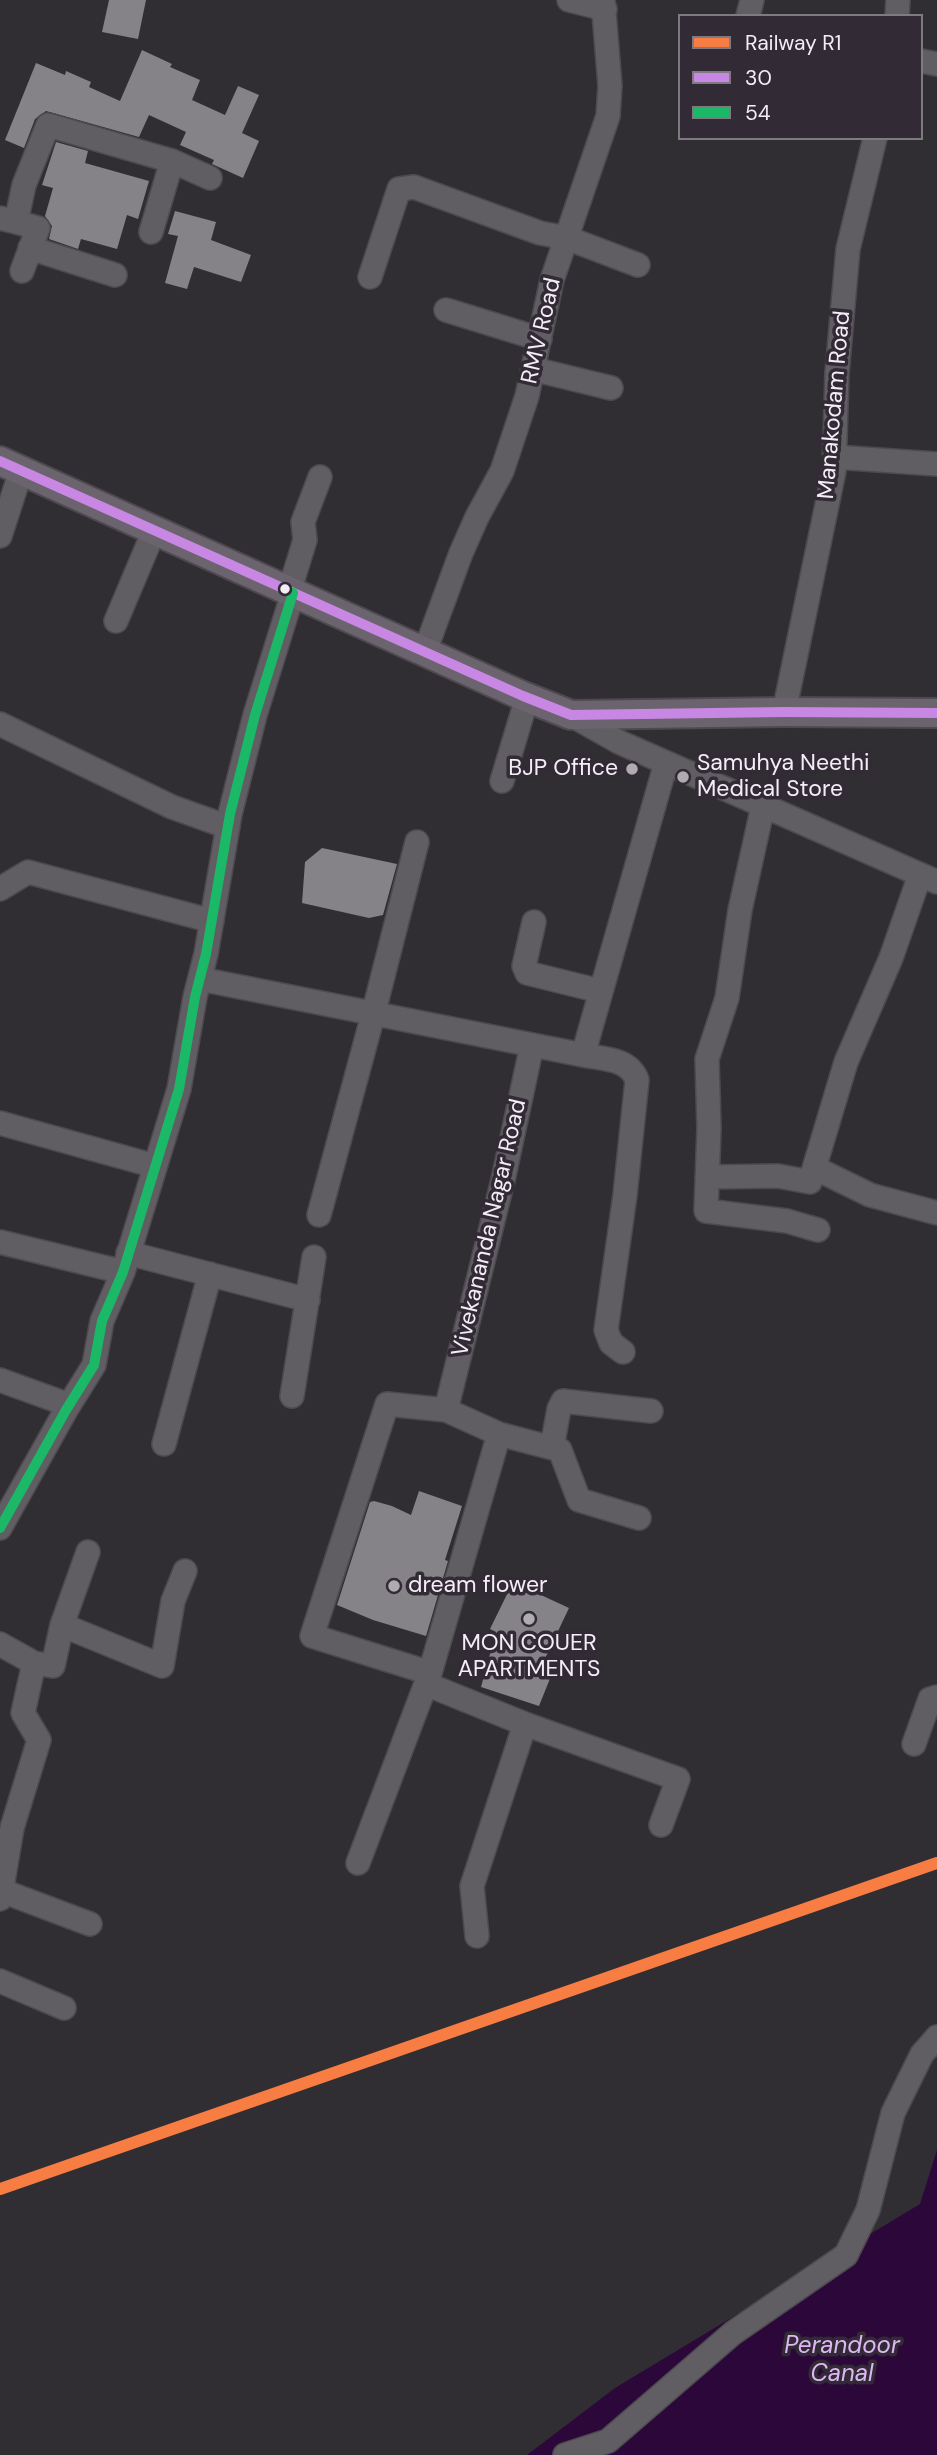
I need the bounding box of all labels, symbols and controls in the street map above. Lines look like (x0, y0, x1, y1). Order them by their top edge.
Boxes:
legend (678, 14, 923, 140)
text: Railway R1 (745, 29, 841, 57)
text: 30 (745, 64, 772, 92)
text: 54 (745, 99, 771, 127)
street label: RMV Road (516, 275, 568, 387)
street label: Manakodam Road (813, 310, 857, 500)
unlabelled marker (278, 582, 292, 596)
place label: Samuhya Neethi Medical Store (697, 750, 869, 804)
place label: BJP Office (508, 755, 618, 783)
marker: BJP Office (624, 761, 640, 777)
marker: Samuhya Neethi Medical Store (675, 769, 691, 785)
street label: Vivekananda Nagar Road (447, 1097, 533, 1359)
place label: dream flower (408, 1572, 548, 1600)
marker: dream flower (386, 1578, 402, 1594)
marker: MON COUER APARTMENTS (521, 1611, 537, 1627)
place label: MON COUER APARTMENTS (458, 1630, 600, 1684)
water label: Perandoor Canal (784, 2333, 900, 2389)

